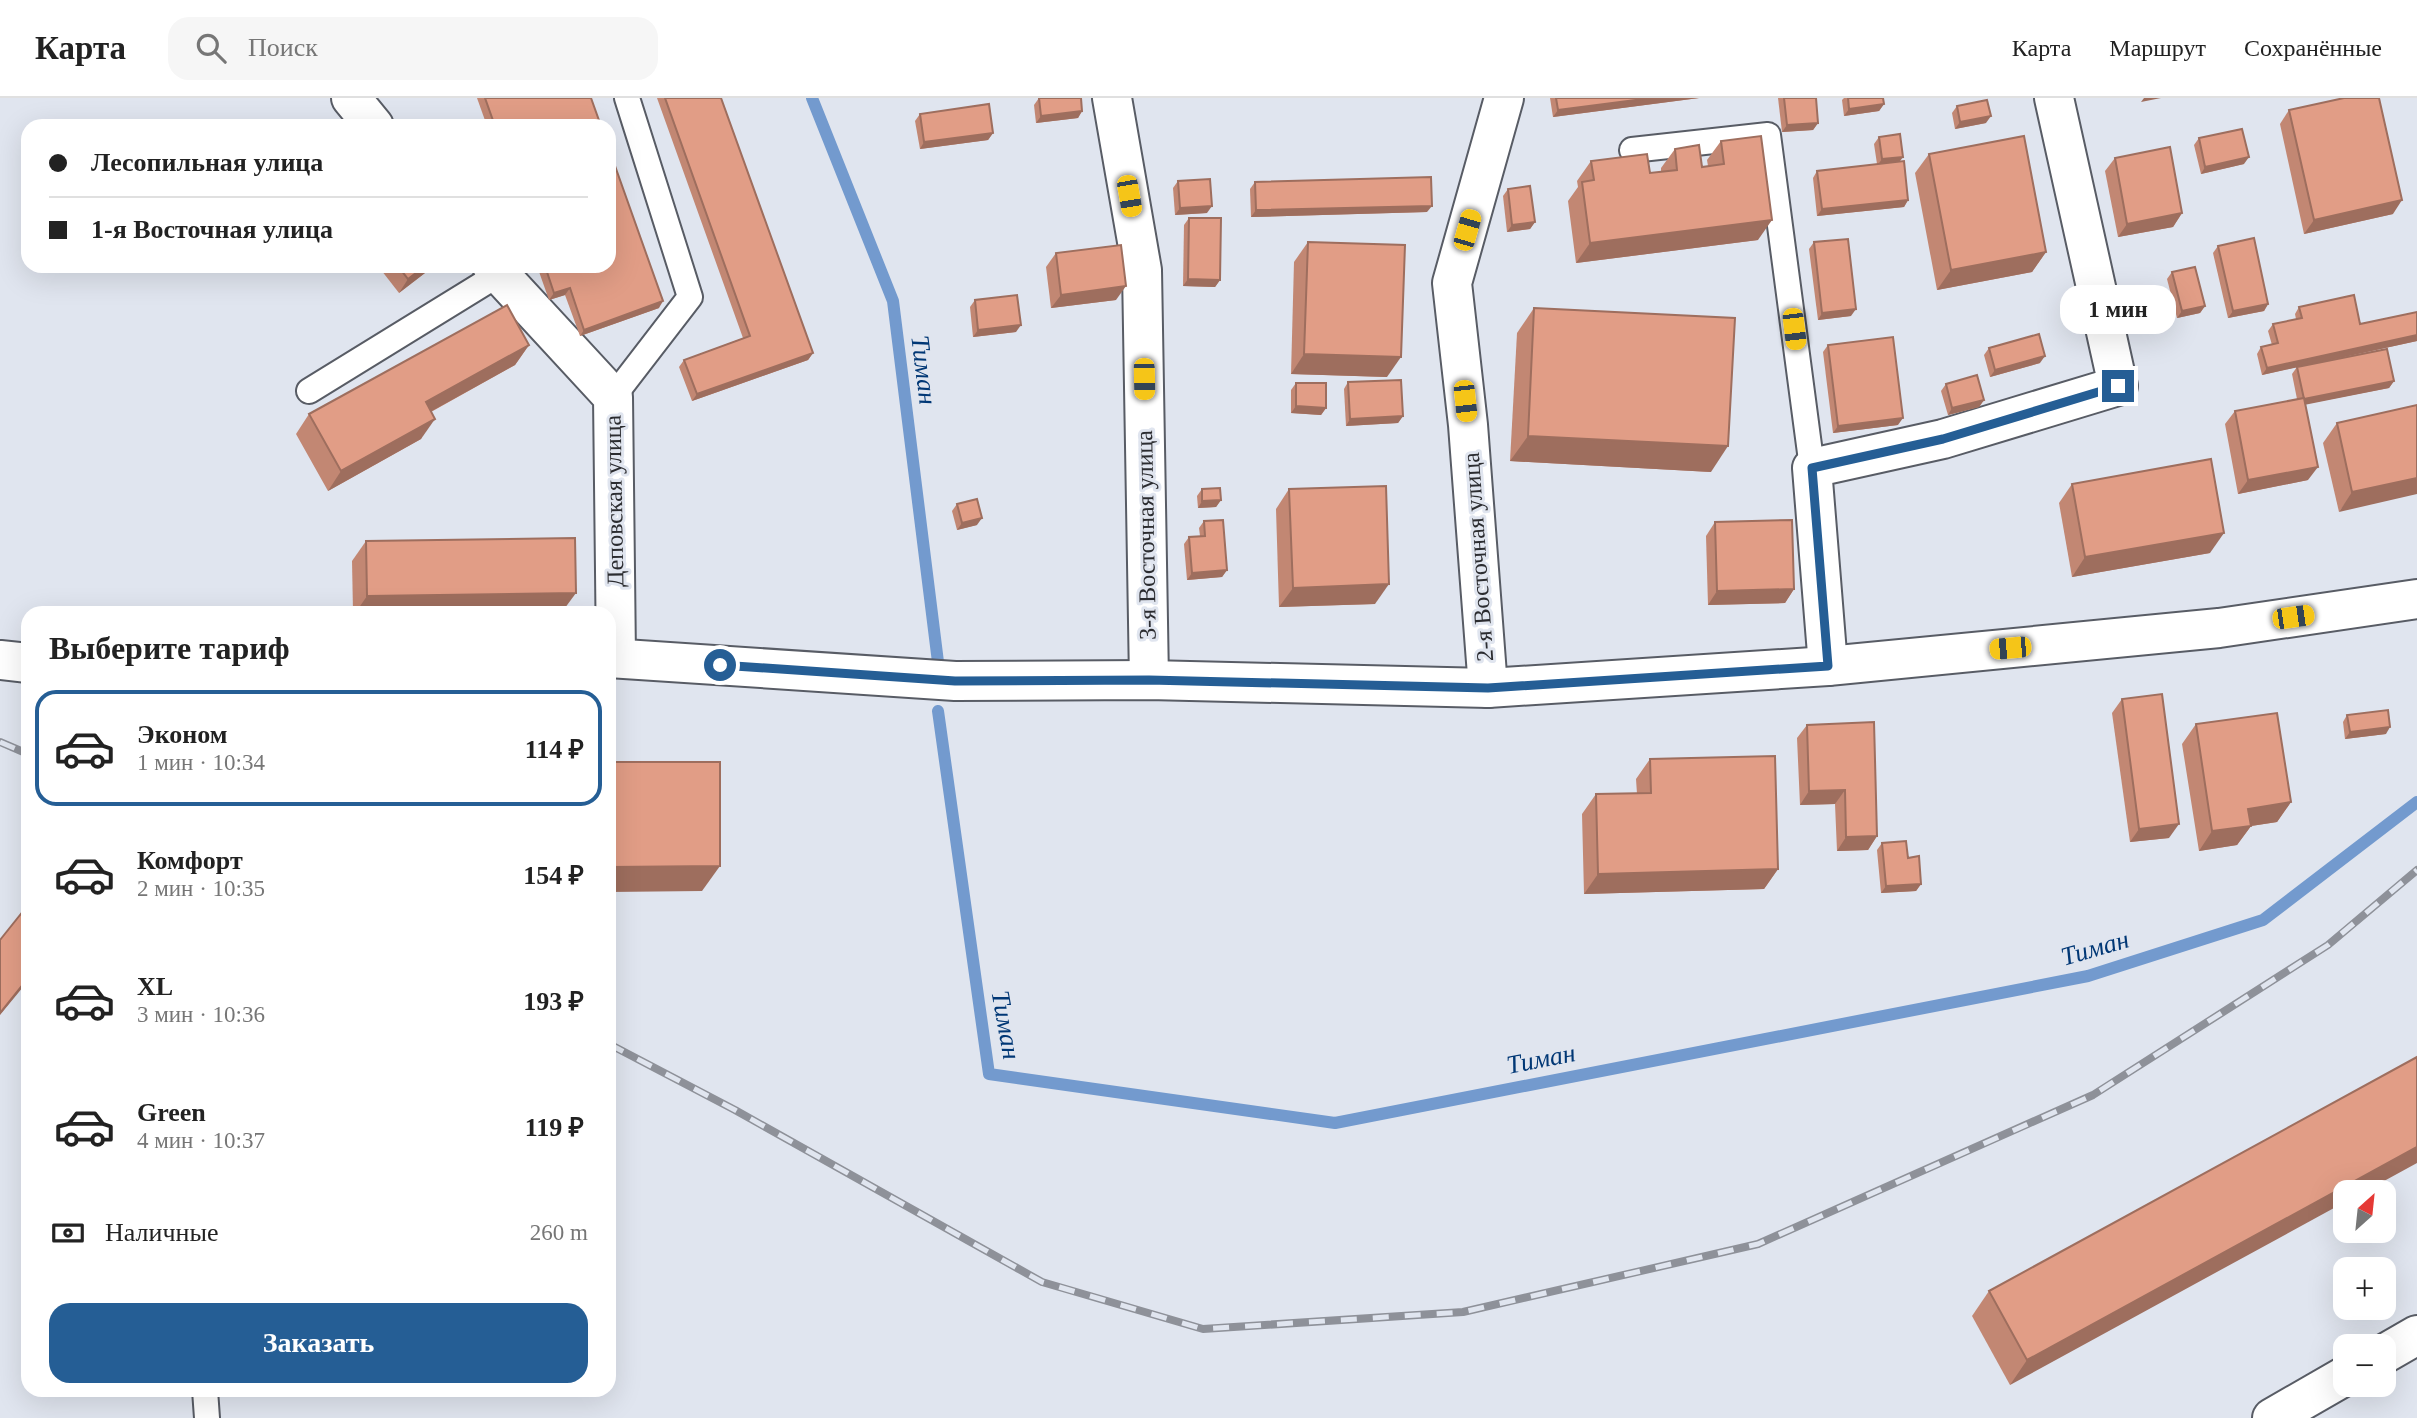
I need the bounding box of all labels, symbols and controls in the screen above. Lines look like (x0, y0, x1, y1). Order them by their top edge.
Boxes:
search box (168, 17, 658, 80)
icon: search (192, 29, 230, 67)
text: Карта (35, 30, 126, 66)
text: Поиск (248, 33, 318, 62)
text: Карта (2012, 35, 2071, 61)
text: Маршрут (2109, 35, 2206, 61)
text: Сохранённые (2244, 35, 2382, 61)
text: Лесопильная улица (91, 148, 323, 177)
car (1116, 173, 1143, 219)
car (1452, 207, 1483, 253)
text: 1-я Восточная улица (91, 215, 333, 244)
callout: 1 мин (2060, 285, 2176, 334)
text: 1 мин (2088, 297, 2148, 322)
car (1782, 307, 1807, 351)
water label: Тиман (905, 334, 943, 406)
car (1134, 358, 1155, 400)
route end (2102, 370, 2134, 402)
car (1453, 379, 1478, 423)
street label: Деповская улица (599, 414, 629, 587)
street label: 3-я Восточная улица (1131, 430, 1161, 640)
street label: 2-я Восточная улица (1458, 451, 1498, 663)
car (2271, 604, 2316, 630)
text: Выберите тариф (49, 630, 290, 666)
car (1989, 636, 2032, 660)
route start (704, 649, 736, 681)
icon: car (53, 717, 116, 780)
text: Эконом (137, 720, 227, 749)
text: 114 ₽ (525, 735, 584, 764)
text: 1 мин · 10:34 (137, 750, 265, 775)
icon: car (53, 843, 116, 906)
text: Комфорт (137, 846, 243, 875)
text: 154 ₽ (523, 861, 584, 890)
text: 2 мин · 10:35 (137, 876, 265, 901)
water label: Тиман (2058, 925, 2132, 971)
icon: car (53, 969, 116, 1032)
text: XL (137, 972, 173, 1001)
text: 193 ₽ (523, 987, 584, 1016)
water label: Тиман (986, 988, 1026, 1062)
text: 3 мин · 10:36 (137, 1002, 265, 1027)
water label: Тиман (1504, 1038, 1578, 1080)
icon: car (53, 1095, 116, 1158)
text: Green (137, 1098, 206, 1127)
text: 119 ₽ (525, 1113, 584, 1142)
text: 4 мин · 10:37 (137, 1128, 265, 1153)
north arrow (2333, 1180, 2396, 1242)
map controls (2333, 1180, 2396, 1397)
icon: cash (49, 1214, 87, 1252)
text: Наличные (105, 1218, 218, 1247)
text: 260 m (530, 1220, 588, 1245)
button: + (2333, 1257, 2396, 1320)
button: Заказать (49, 1303, 588, 1383)
button: − (2333, 1334, 2396, 1397)

